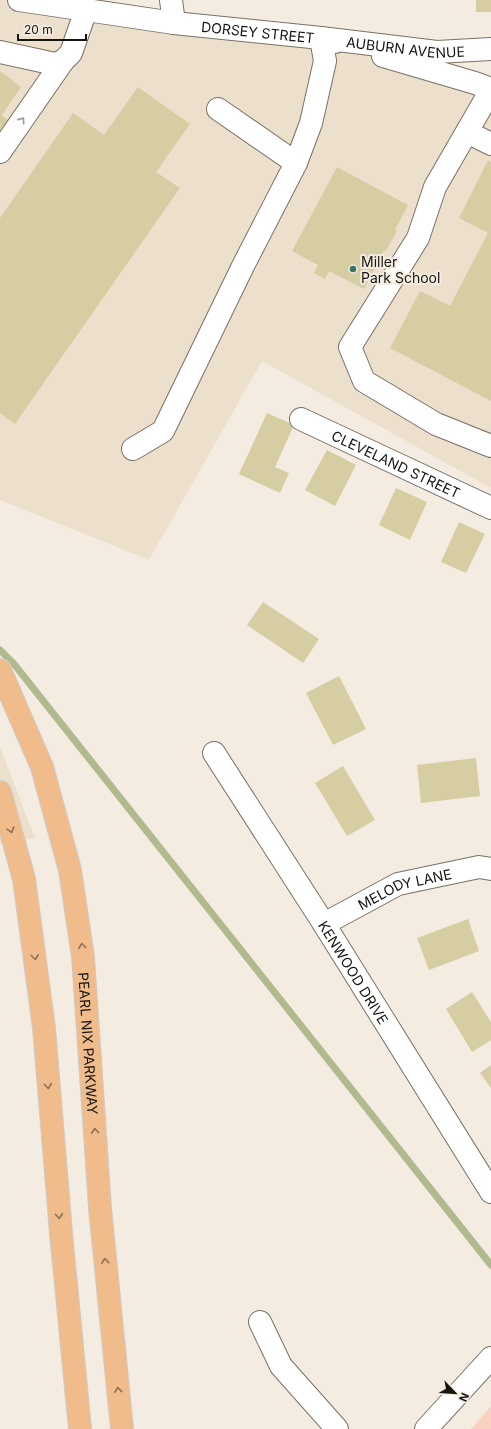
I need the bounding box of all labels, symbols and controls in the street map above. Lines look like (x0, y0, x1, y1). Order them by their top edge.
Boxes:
scale bar (18, 16, 86, 42)
street label: DORSEY STREET (200, 17, 315, 46)
text: 20 m (24, 22, 53, 37)
street label: AUBURN AVENUE (345, 33, 465, 61)
one-way arrow (17, 117, 25, 124)
place label: Miller Park School (361, 253, 440, 286)
marker: Miller Park School (348, 264, 358, 274)
street label: CLEVELAND STREET (329, 426, 463, 501)
one-way arrow (6, 826, 14, 833)
street label: MELODY LANE (355, 865, 453, 913)
street label: KENWOOD DRIVE (315, 917, 393, 1027)
one-way arrow (78, 943, 87, 949)
one-way arrow (30, 954, 39, 960)
street label: PEARL NIX PARKWAY (76, 972, 102, 1116)
one-way arrow (44, 1083, 53, 1089)
one-way arrow (91, 1128, 100, 1134)
one-way arrow (55, 1213, 64, 1219)
one-way arrow (101, 1258, 110, 1264)
north arrow (435, 1373, 475, 1413)
one-way arrow (114, 1387, 123, 1393)
text: N (456, 1390, 472, 1404)

